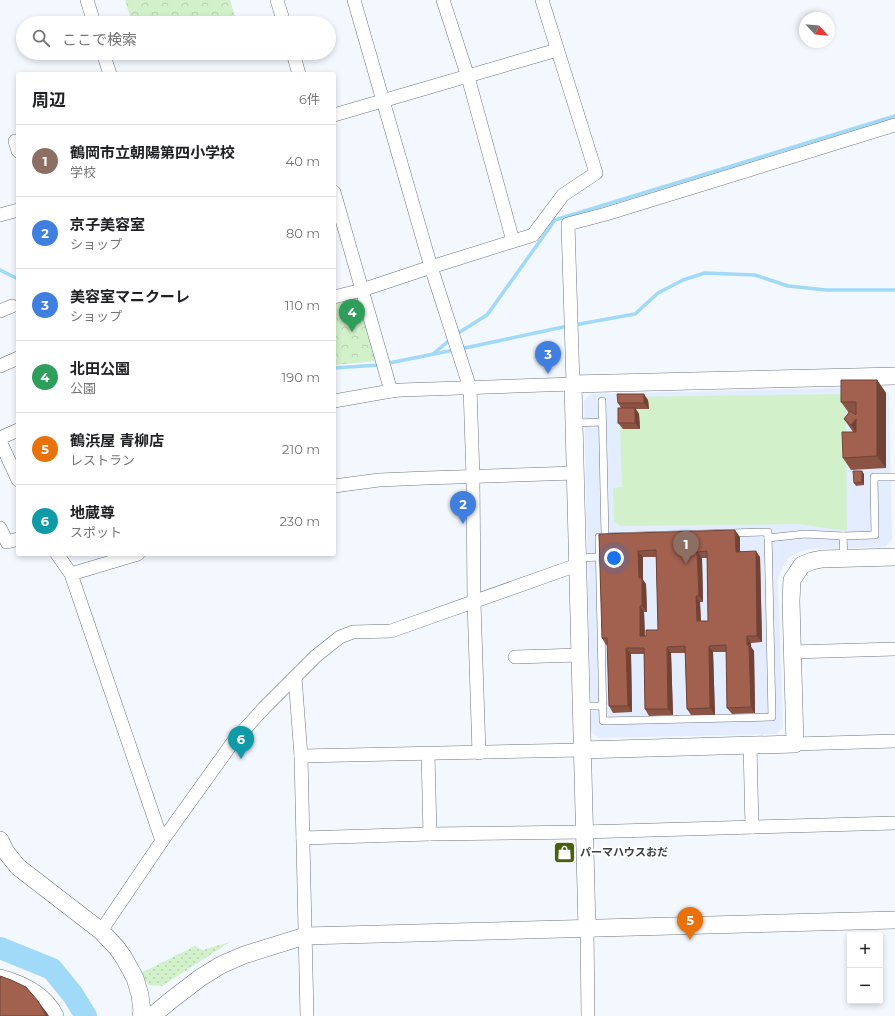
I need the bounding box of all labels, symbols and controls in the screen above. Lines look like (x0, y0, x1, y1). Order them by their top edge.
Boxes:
north arrow (799, 12, 835, 48)
search box (16, 16, 336, 60)
icon: search (30, 27, 52, 49)
text: ここで検索 (62, 30, 137, 49)
text: 周辺 (32, 90, 66, 110)
text: 6件 (299, 91, 320, 107)
text: 鶴岡市立朝陽第四小学校 (70, 143, 235, 162)
text: 1 (42, 153, 48, 169)
text: 40 m (286, 153, 320, 169)
text: 学校 (70, 164, 96, 180)
text: 京子美容室 (70, 215, 145, 234)
text: 2 (41, 225, 49, 241)
text: 80 m (286, 225, 320, 241)
text: ショップ (70, 236, 122, 252)
text: 美容室マニクーレ (70, 287, 190, 306)
text: 3 (41, 297, 49, 313)
text: 110 m (285, 297, 320, 313)
pin: 4 (339, 299, 365, 332)
text: ショップ (70, 308, 122, 324)
pin: 3 (535, 341, 561, 374)
text: 北田公園 (70, 359, 130, 378)
text: 4 (41, 369, 49, 385)
text: 190 m (282, 369, 320, 385)
text: 公園 (70, 380, 96, 396)
text: 鶴浜屋 青柳店 (70, 431, 164, 450)
text: 5 (41, 441, 49, 457)
text: 210 m (282, 441, 320, 457)
text: レストラン (70, 452, 135, 468)
pin: 2 (450, 491, 476, 524)
text: 地蔵尊 (70, 503, 115, 522)
text: 6 (41, 513, 49, 529)
text: 230 m (279, 513, 320, 529)
text: スポット (70, 524, 122, 540)
pin: 1 (673, 531, 699, 564)
your location (604, 548, 624, 568)
pin: 6 (228, 726, 254, 759)
shop icon: パーマハウスおだ (551, 839, 577, 865)
place label: パーマハウスおだ (580, 845, 668, 859)
pin: 5 (677, 907, 703, 940)
map controls (847, 932, 883, 1004)
button: + (847, 932, 883, 968)
button: − (847, 968, 883, 1004)

